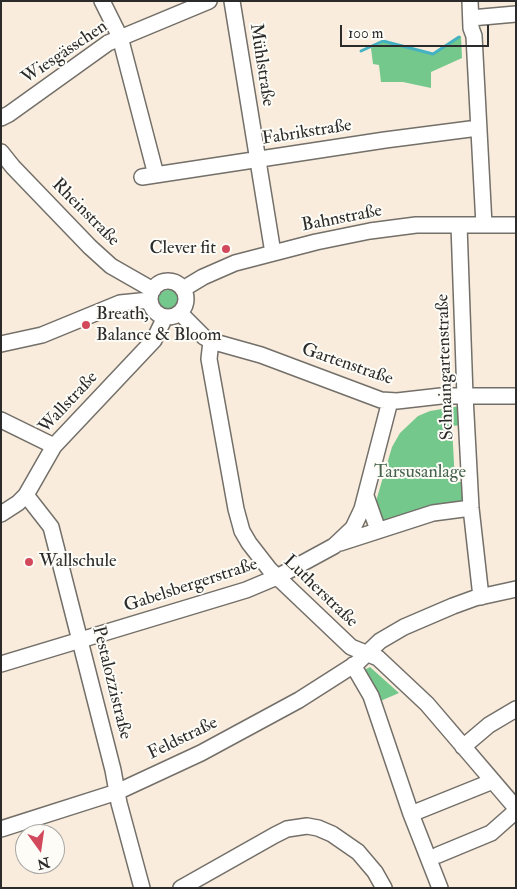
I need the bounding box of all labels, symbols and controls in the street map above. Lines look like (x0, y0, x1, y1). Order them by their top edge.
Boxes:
scale bar (342, 15, 491, 47)
street label: Wiesgässchen (18, 16, 112, 90)
street label: Mühlstraße (244, 22, 278, 108)
text: 100 m (348, 24, 383, 43)
street label: Fabrikstraße (261, 115, 353, 151)
street label: Rheinstraße (47, 175, 123, 251)
street label: Bahnstraße (300, 201, 384, 237)
place label: Clever fit (149, 238, 216, 260)
marker: Clever fit (220, 243, 232, 255)
street label: Schnaingartenstraße (433, 293, 459, 441)
place label: Breath, Balance & Bloom (96, 304, 221, 346)
marker: Breath, Balance & Bloom (80, 319, 92, 331)
street label: Gartenstraße (298, 339, 396, 391)
street label: Wallstraße (35, 368, 103, 438)
park label: Tarsusanlage (374, 462, 466, 484)
place label: Wallschule (39, 551, 116, 573)
street label: Lutherstraße (278, 551, 362, 633)
street label: Gabelsbergerstraße (122, 554, 260, 618)
marker: Wallschule (23, 556, 35, 568)
street label: Pestalozzistraße (87, 624, 135, 742)
street label: Feldstraße (145, 713, 221, 765)
north arrow (15, 824, 65, 874)
text: N (35, 853, 52, 873)

